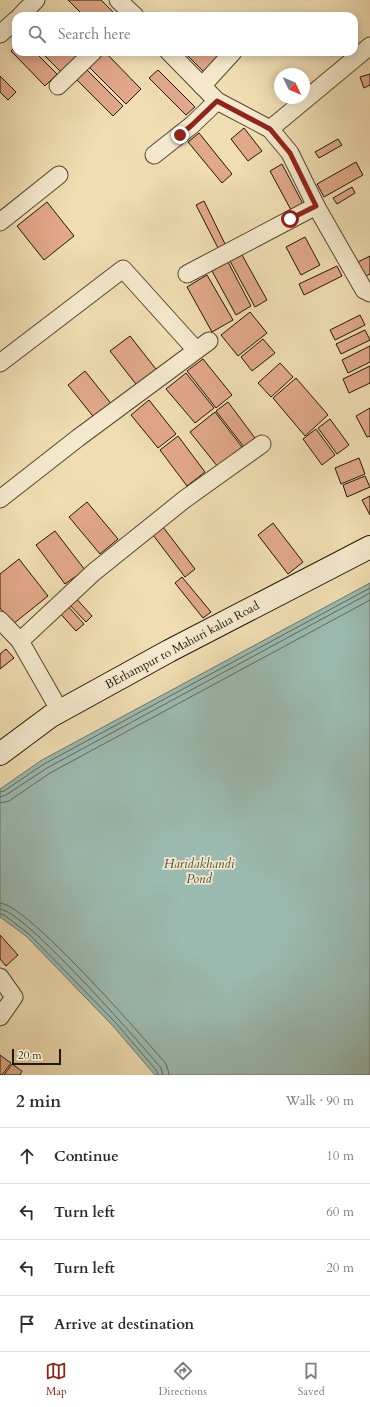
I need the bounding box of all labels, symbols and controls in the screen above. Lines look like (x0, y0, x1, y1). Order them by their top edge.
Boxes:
search box (12, 12, 358, 56)
icon: search (26, 23, 48, 45)
text: Search here (58, 24, 131, 44)
north arrow (274, 68, 310, 104)
route end (171, 126, 189, 144)
route start (281, 210, 299, 228)
street label: BErhampur to Mahuri kalua Road (102, 597, 262, 693)
water label: Haridakhandi Pond (164, 855, 235, 888)
scale bar (12, 1047, 61, 1066)
text: 20 m (18, 1048, 42, 1063)
text: 2 min (16, 1090, 61, 1113)
text: Walk · 90 m (286, 1092, 354, 1110)
icon: ahead (16, 1145, 38, 1167)
text: Continue (54, 1146, 119, 1166)
text: 10 m (326, 1147, 354, 1165)
icon: left (16, 1201, 38, 1223)
text: Turn left (54, 1202, 115, 1222)
text: 60 m (326, 1203, 354, 1221)
icon: left (16, 1257, 38, 1279)
text: Turn left (54, 1258, 115, 1278)
text: 20 m (326, 1259, 354, 1277)
icon: arrive (16, 1313, 38, 1335)
text: Arrive at destination (54, 1314, 194, 1334)
tab: Map (45, 1360, 67, 1399)
tab: Directions (158, 1360, 207, 1399)
tab: Saved (298, 1360, 325, 1399)

